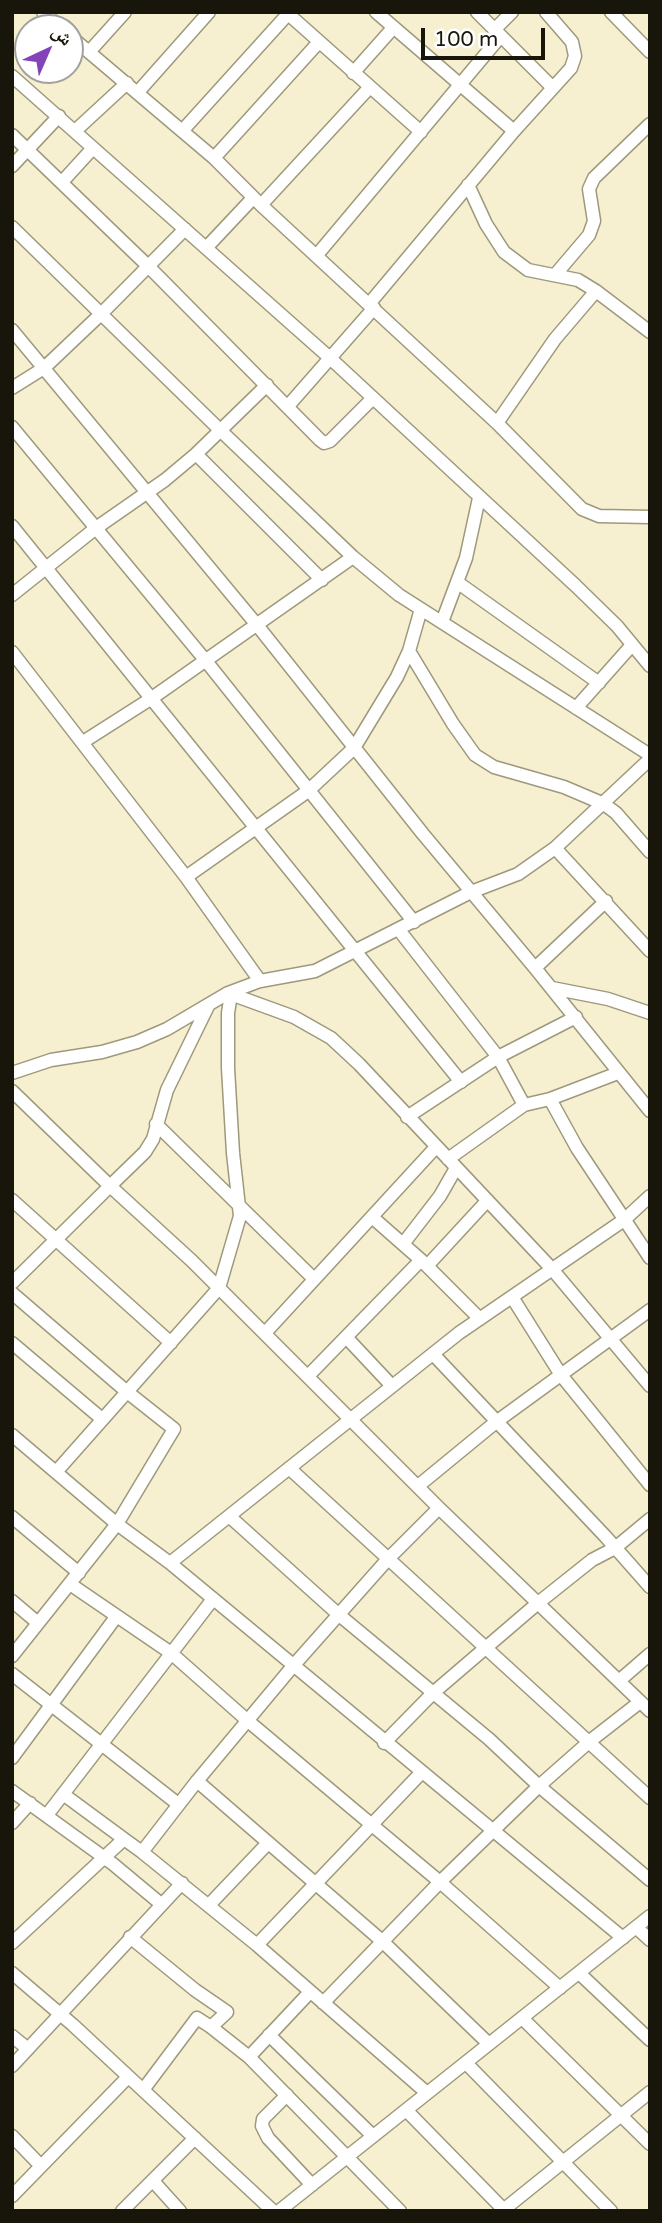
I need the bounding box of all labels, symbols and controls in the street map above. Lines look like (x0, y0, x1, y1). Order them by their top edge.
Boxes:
north arrow (14, 14, 84, 84)
scale bar (424, 14, 548, 58)
text: ش (47, 20, 77, 50)
text: 100 m (434, 27, 498, 52)

